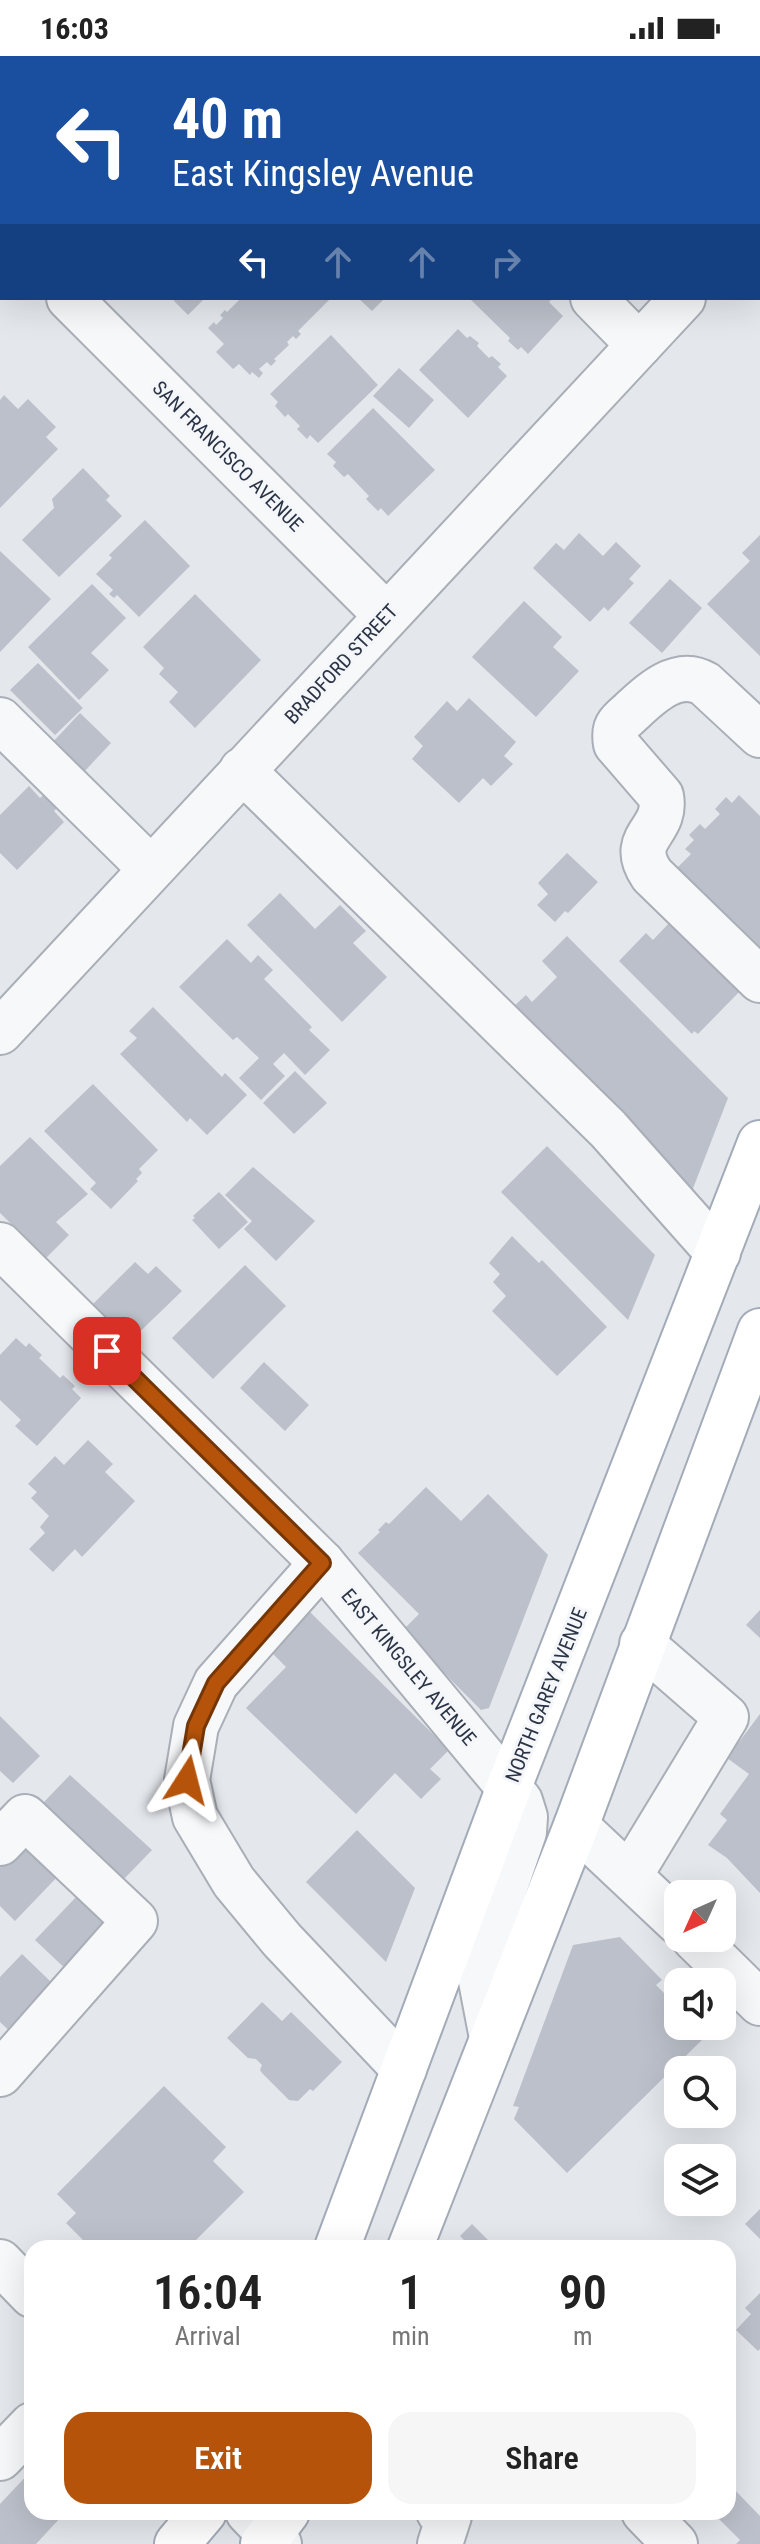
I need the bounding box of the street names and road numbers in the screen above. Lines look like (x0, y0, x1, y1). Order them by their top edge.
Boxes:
street label: SAN FRANCISCO AVENUE (148, 376, 308, 536)
street label: BRADFORD STREET (279, 599, 403, 729)
street label: EAST KINGSLEY AVENUE (337, 1584, 482, 1750)
street label: NORTH GAREY AVENUE (500, 1604, 592, 1786)

